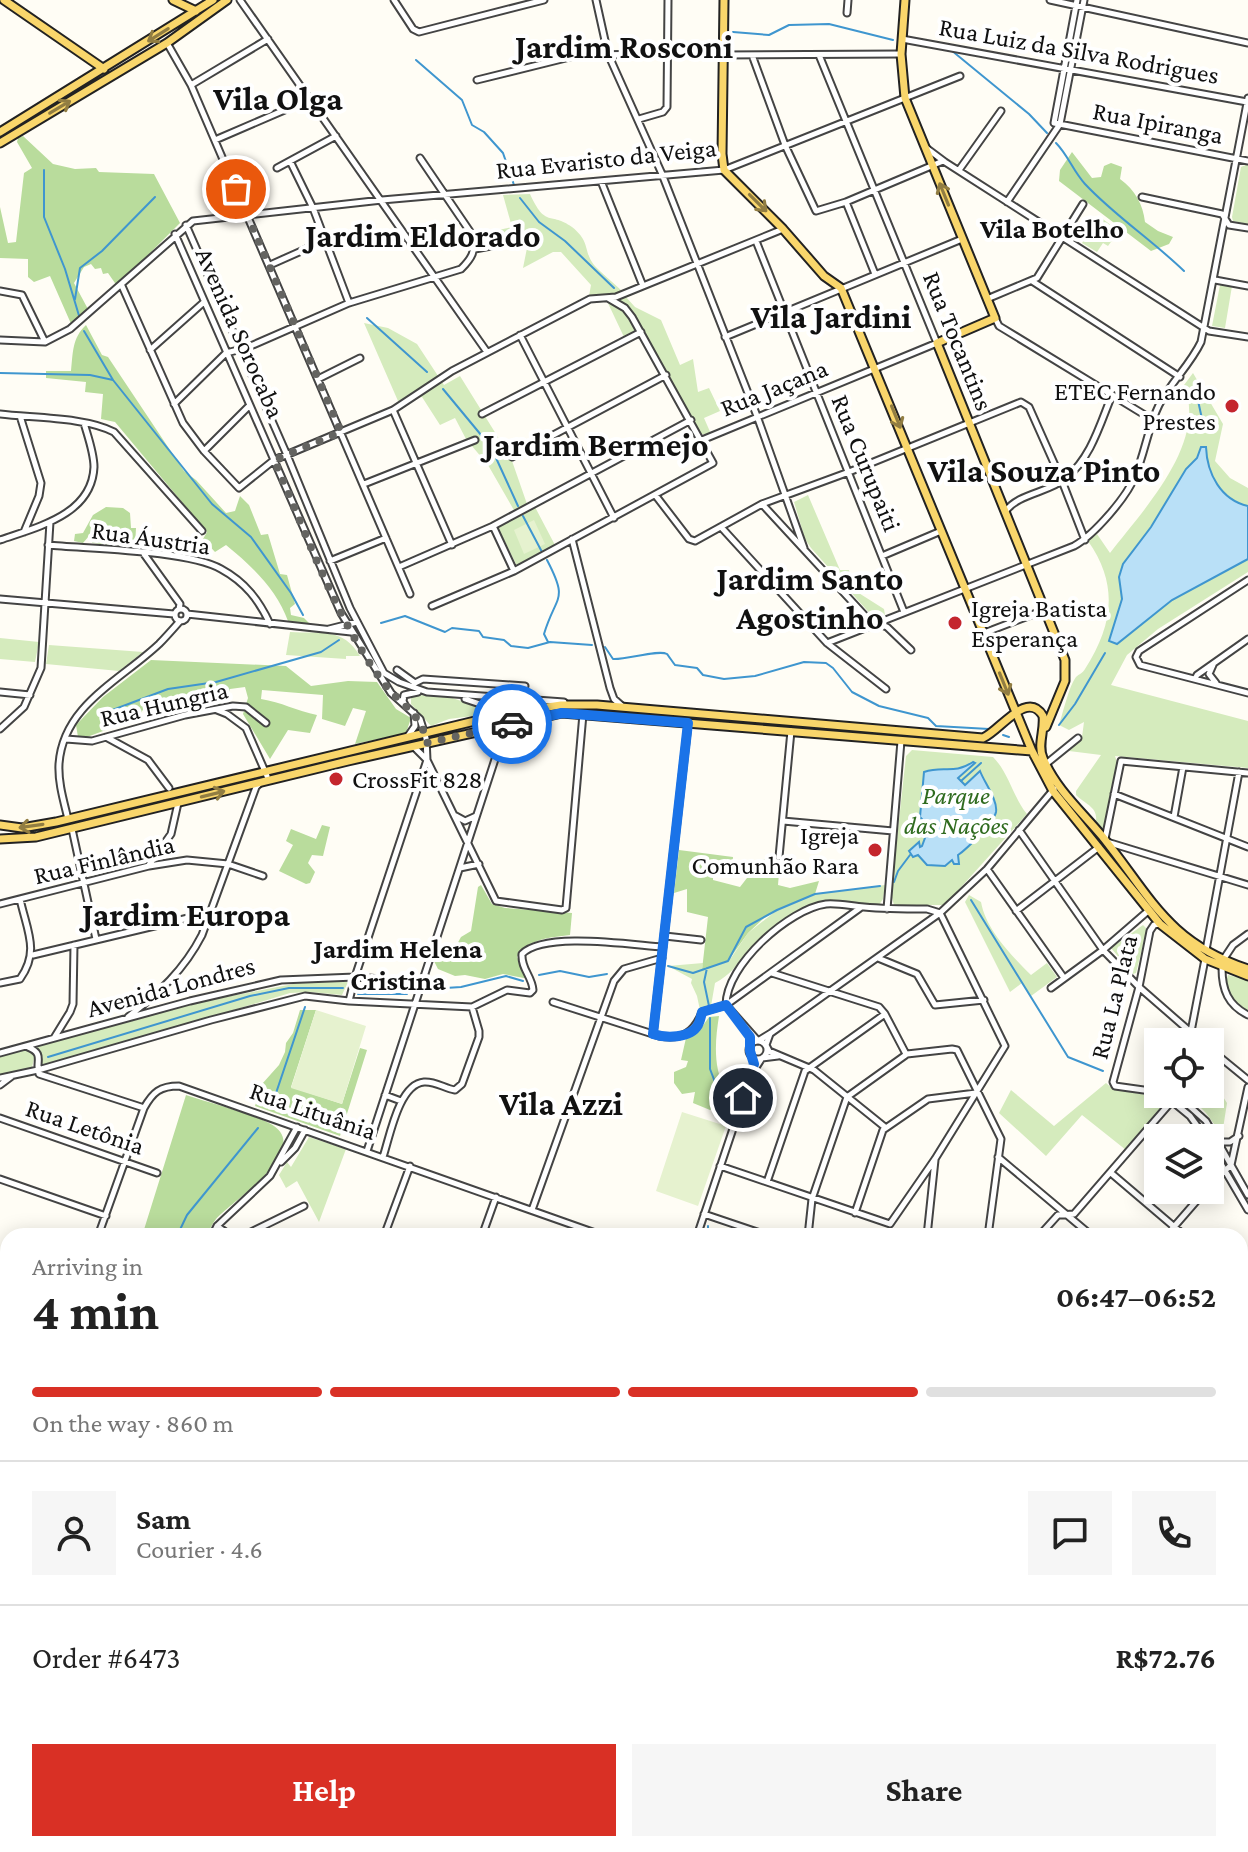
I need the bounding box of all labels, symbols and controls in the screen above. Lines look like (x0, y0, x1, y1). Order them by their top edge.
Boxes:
street label: Rua Luiz da Silva Rodrigues (937, 12, 1221, 90)
one-way arrow (147, 28, 170, 44)
district label: Jardim Rosconi (512, 28, 733, 65)
district label: Vila Olga (212, 80, 343, 117)
street label: Rua Ipiranga (1090, 96, 1226, 150)
one-way arrow (48, 99, 71, 115)
street label: Rua Evaristo da Veiga (494, 133, 718, 185)
pin (202, 155, 270, 223)
icon: bag (214, 167, 258, 211)
one-way arrow (936, 182, 950, 207)
one-way arrow (748, 193, 767, 212)
district label: Vila Botelho (979, 213, 1124, 244)
district label: Jardim Eldorado (302, 217, 541, 254)
street label: Avenida Sorocaba (189, 243, 291, 423)
street label: Rua Tocantins (917, 267, 999, 415)
district label: Vila Jardini (750, 298, 911, 335)
street label: Rua Jaçana (716, 353, 832, 423)
place label: ETEC Fernando Prestes (1054, 377, 1216, 436)
street label: Rua Curupaiti (825, 390, 907, 536)
marker: ETEC Fernando Prestes (1223, 397, 1241, 415)
one-way arrow (890, 404, 904, 429)
district label: Jardim Bermejo (480, 426, 709, 464)
district label: Vila Souza Pinto (927, 452, 1160, 489)
street label: Rua Áustria (90, 515, 212, 561)
district label: Jardim Santo Agostinho (714, 560, 903, 636)
place label: Igreja Batista Esperança (971, 594, 1107, 653)
marker: Igreja Batista Esperança (946, 614, 964, 632)
one-way arrow (998, 671, 1012, 696)
street label: Rua Hungria (97, 675, 231, 733)
courier (472, 684, 552, 764)
icon: car (490, 702, 534, 746)
place label: CrossFit 828 (352, 765, 483, 794)
marker: CrossFit 828 (327, 770, 345, 788)
park label: Parque das Nações (904, 781, 1008, 840)
one-way arrow (199, 785, 225, 800)
one-way arrow (19, 819, 45, 834)
place label: Igreja Comunhão Rara (691, 821, 859, 880)
street label: Rua Finlândia (31, 830, 177, 890)
marker: Igreja Comunhão Rara (866, 841, 884, 859)
district label: Jardim Europa (79, 896, 290, 933)
street label: Rua La Plata (1085, 932, 1143, 1062)
district label: Jardim Helena Cristina (311, 933, 483, 996)
street label: Avenida Londres (84, 951, 258, 1023)
map controls (1144, 1028, 1224, 1204)
button: locate (1144, 1028, 1224, 1108)
pin (709, 1064, 777, 1132)
street label: Rua Lituânia (246, 1076, 380, 1146)
icon: home (721, 1076, 765, 1120)
district label: Vila Azzi (498, 1085, 623, 1122)
street label: Rua Letônia (22, 1093, 148, 1161)
button: layers (1144, 1124, 1224, 1204)
text: Arriving in (32, 1252, 143, 1281)
text: 06:47–06:52 (1056, 1280, 1216, 1313)
text: 4 min (32, 1282, 159, 1340)
text: On the way · 860 m (32, 1409, 234, 1438)
button: person (32, 1491, 116, 1575)
button: chat (1028, 1491, 1112, 1575)
button: phone (1132, 1491, 1216, 1575)
text: Sam (136, 1502, 191, 1535)
text: Courier · 4.6 (136, 1535, 263, 1564)
text: Order #6473 (32, 1641, 180, 1674)
text: R$72.76 (1115, 1641, 1216, 1674)
button: Help (32, 1744, 616, 1836)
button: Share (632, 1744, 1216, 1836)

